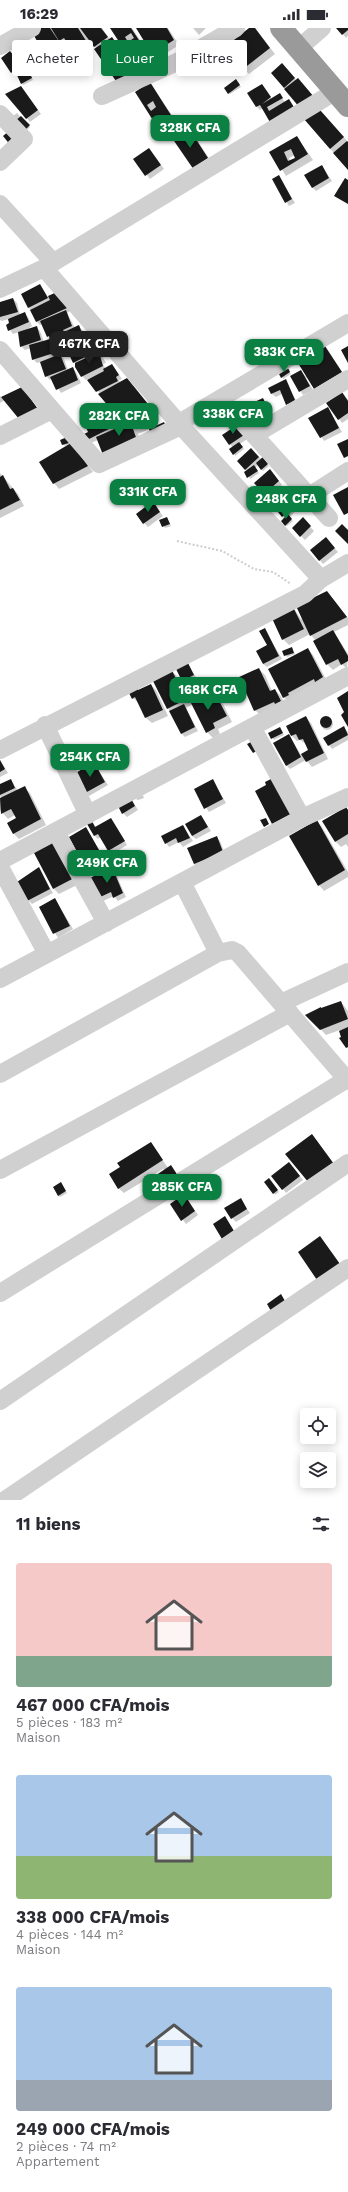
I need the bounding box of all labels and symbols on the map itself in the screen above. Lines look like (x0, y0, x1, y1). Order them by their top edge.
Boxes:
pin: 328K CFA (149, 115, 231, 149)
pin: 467K CFA (48, 331, 130, 365)
pin: 383K CFA (243, 339, 325, 373)
pin: 338K CFA (192, 401, 274, 435)
pin: 282K CFA (78, 403, 160, 437)
pin: 331K CFA (107, 479, 189, 513)
pin: 248K CFA (245, 486, 327, 520)
pin: 168K CFA (167, 677, 249, 711)
pin: 254K CFA (49, 744, 131, 778)
pin: 249K CFA (66, 850, 148, 884)
pin: 285K CFA (141, 1174, 223, 1208)

